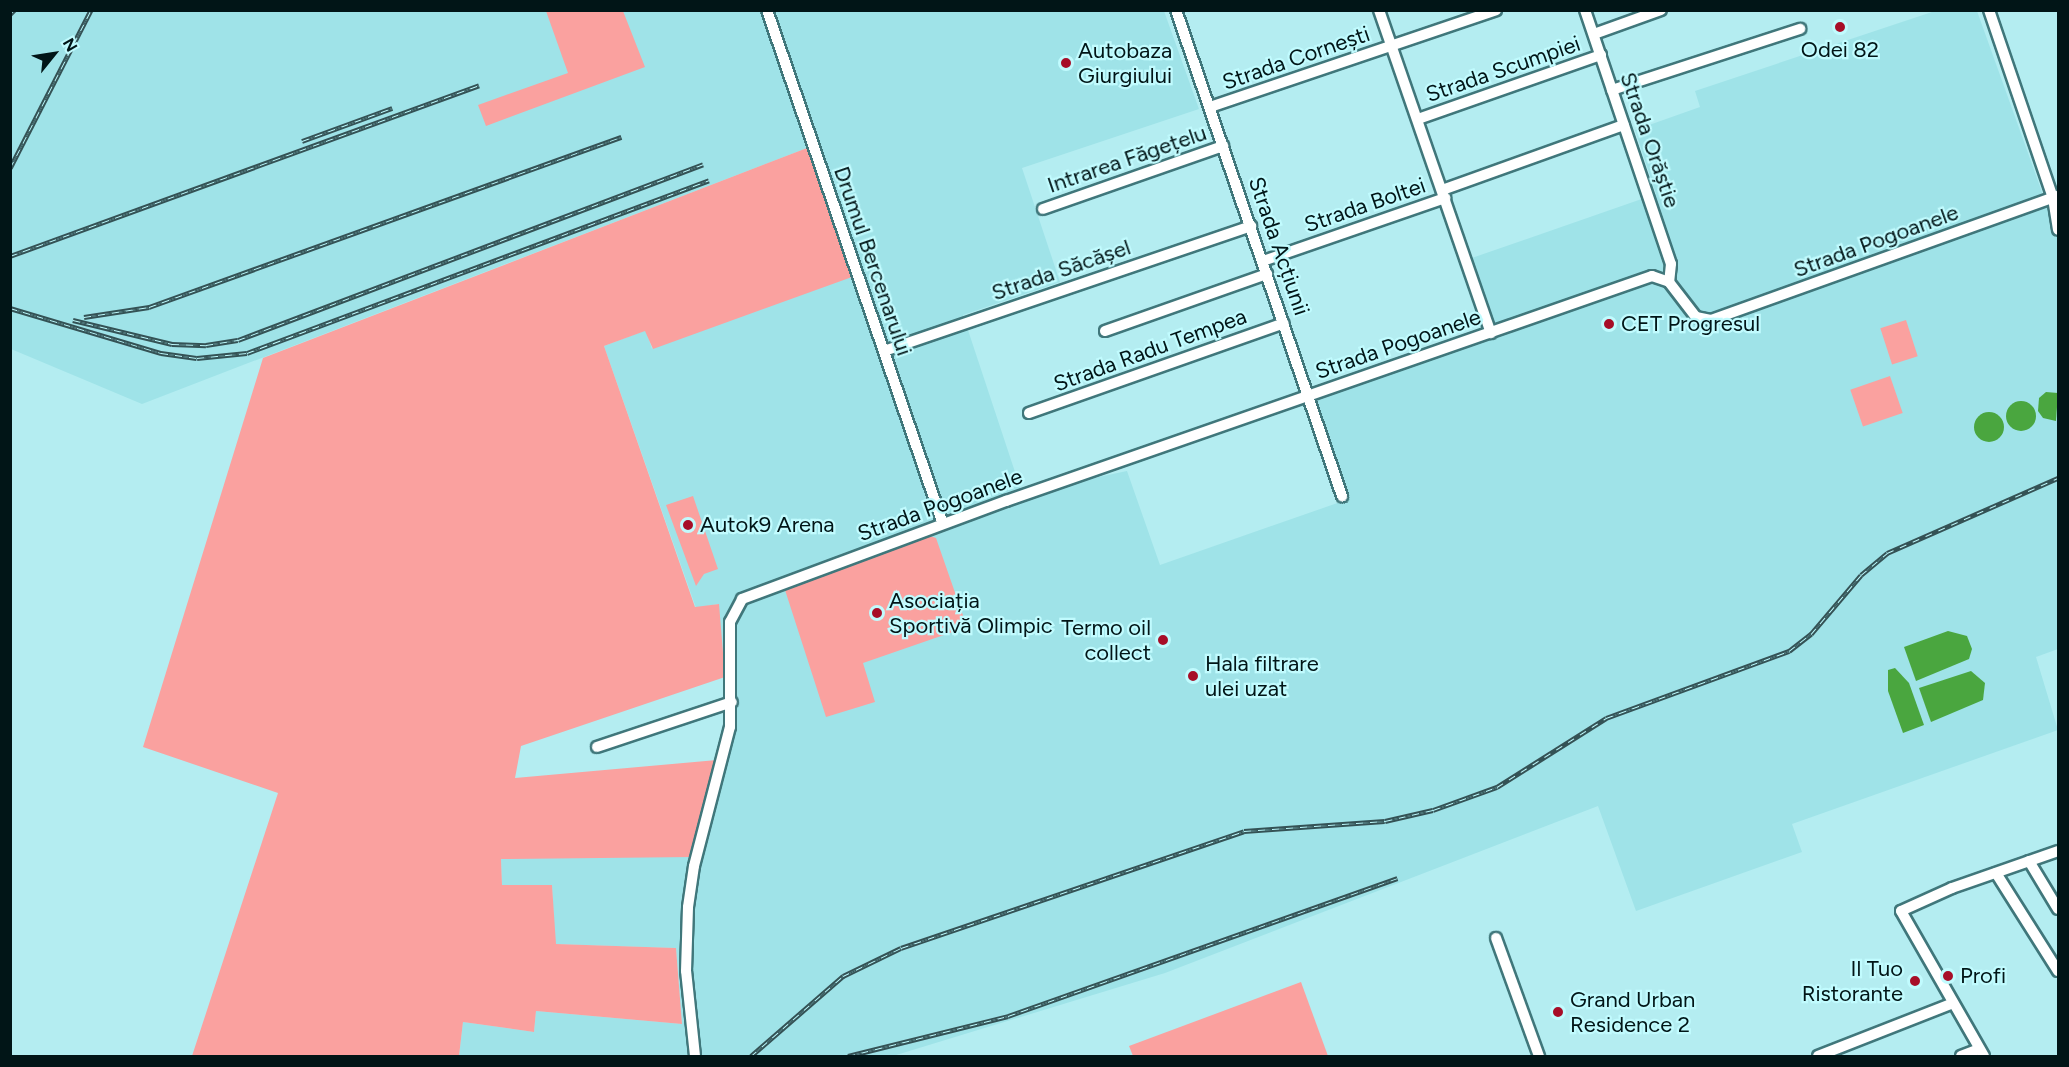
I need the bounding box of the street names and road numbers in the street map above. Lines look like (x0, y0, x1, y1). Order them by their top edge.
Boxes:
street label: Strada Cornești (1219, 20, 1373, 96)
street label: Strada Scumpiei (1422, 30, 1584, 108)
street label: Strada Orăștie (1614, 69, 1686, 211)
street label: Intrarea Făgețelu (1044, 119, 1210, 199)
street label: Drumul Bercenarului (828, 163, 918, 359)
street label: Strada Boltei (1301, 172, 1429, 238)
street label: Strada Acțiunii (1243, 173, 1315, 319)
street label: Strada Pogoanele (1790, 199, 1962, 283)
street label: Strada Săcășel (988, 234, 1134, 306)
street label: Strada Radu Tempea (1050, 303, 1250, 397)
street label: Strada Pogoanele (1312, 303, 1484, 385)
street label: Strada Pogoanele (854, 463, 1026, 547)

